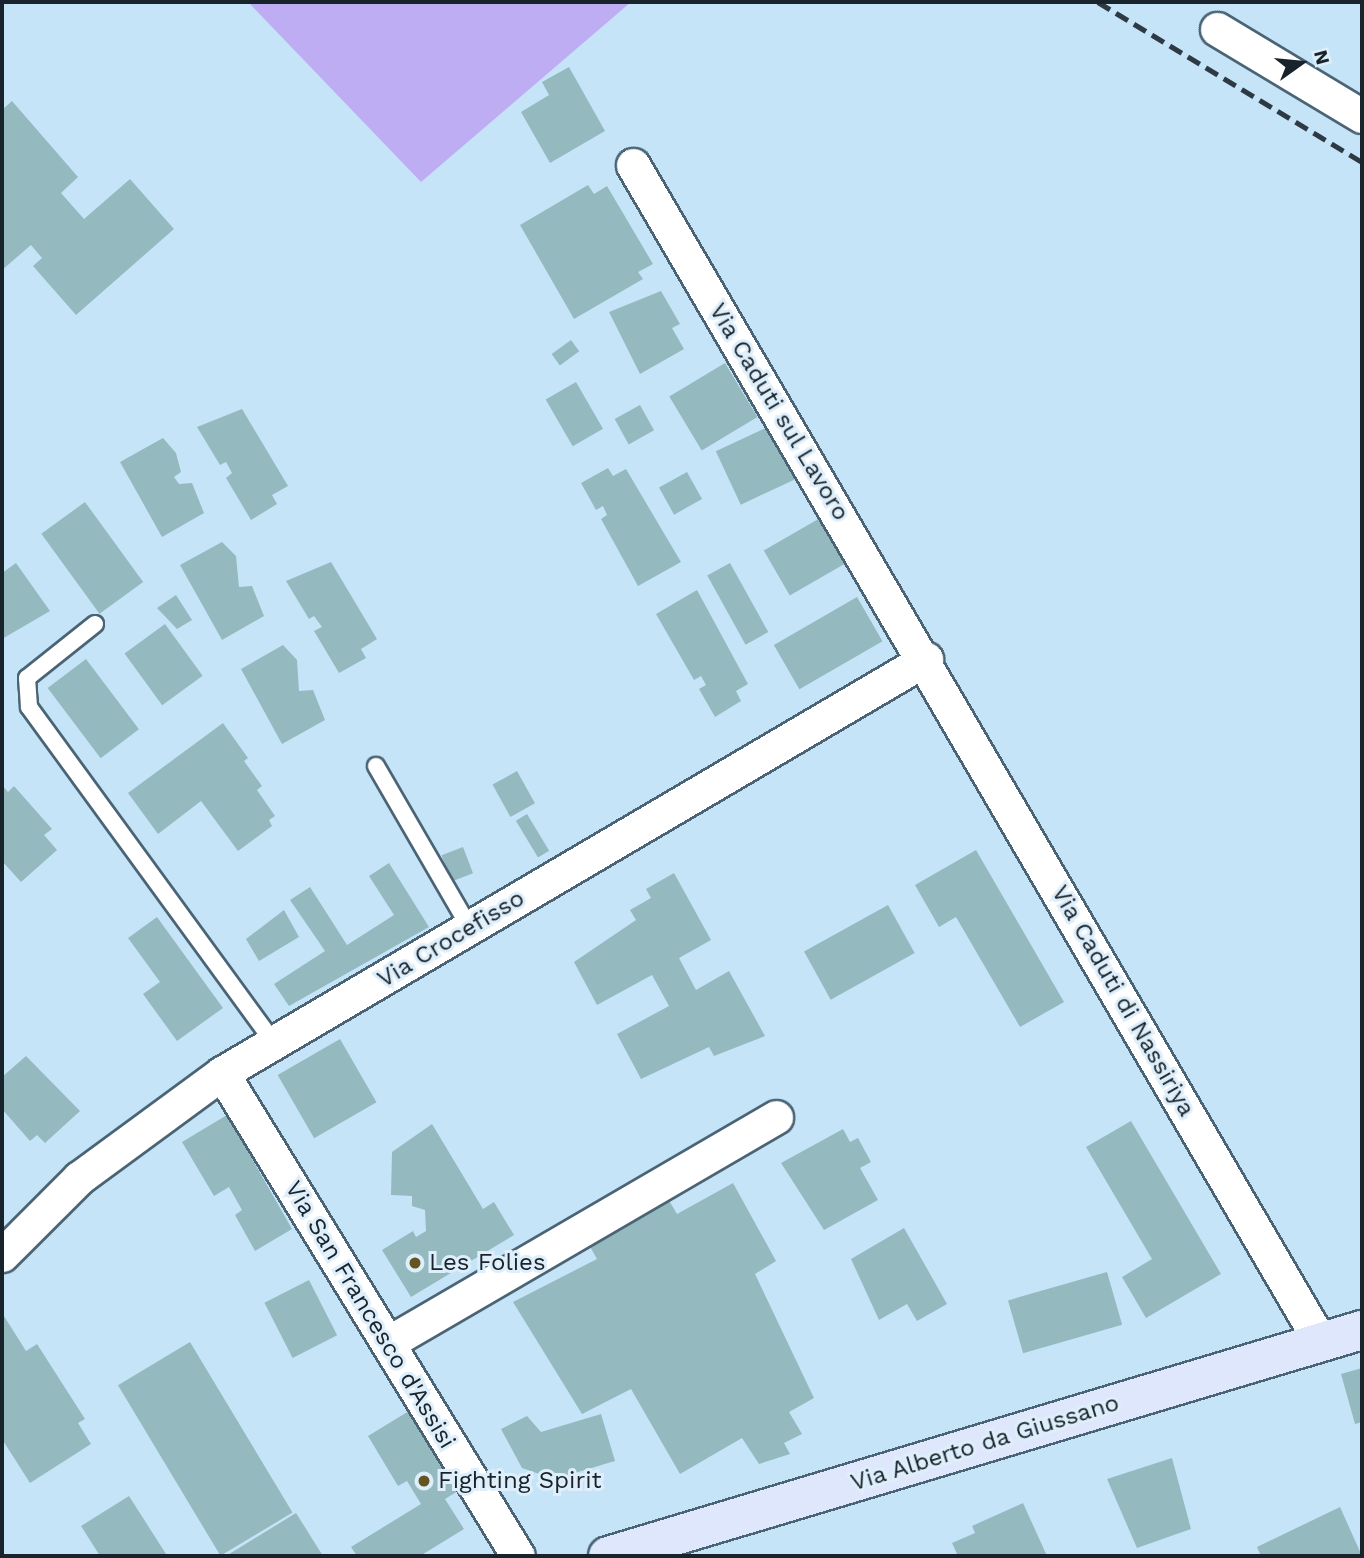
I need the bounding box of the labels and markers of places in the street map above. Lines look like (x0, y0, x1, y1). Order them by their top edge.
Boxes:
place label: Les Folies (429, 1249, 546, 1277)
marker: Les Folies (407, 1255, 423, 1271)
place label: Fighting Spirit (438, 1467, 602, 1495)
marker: Fighting Spirit (416, 1473, 432, 1489)

